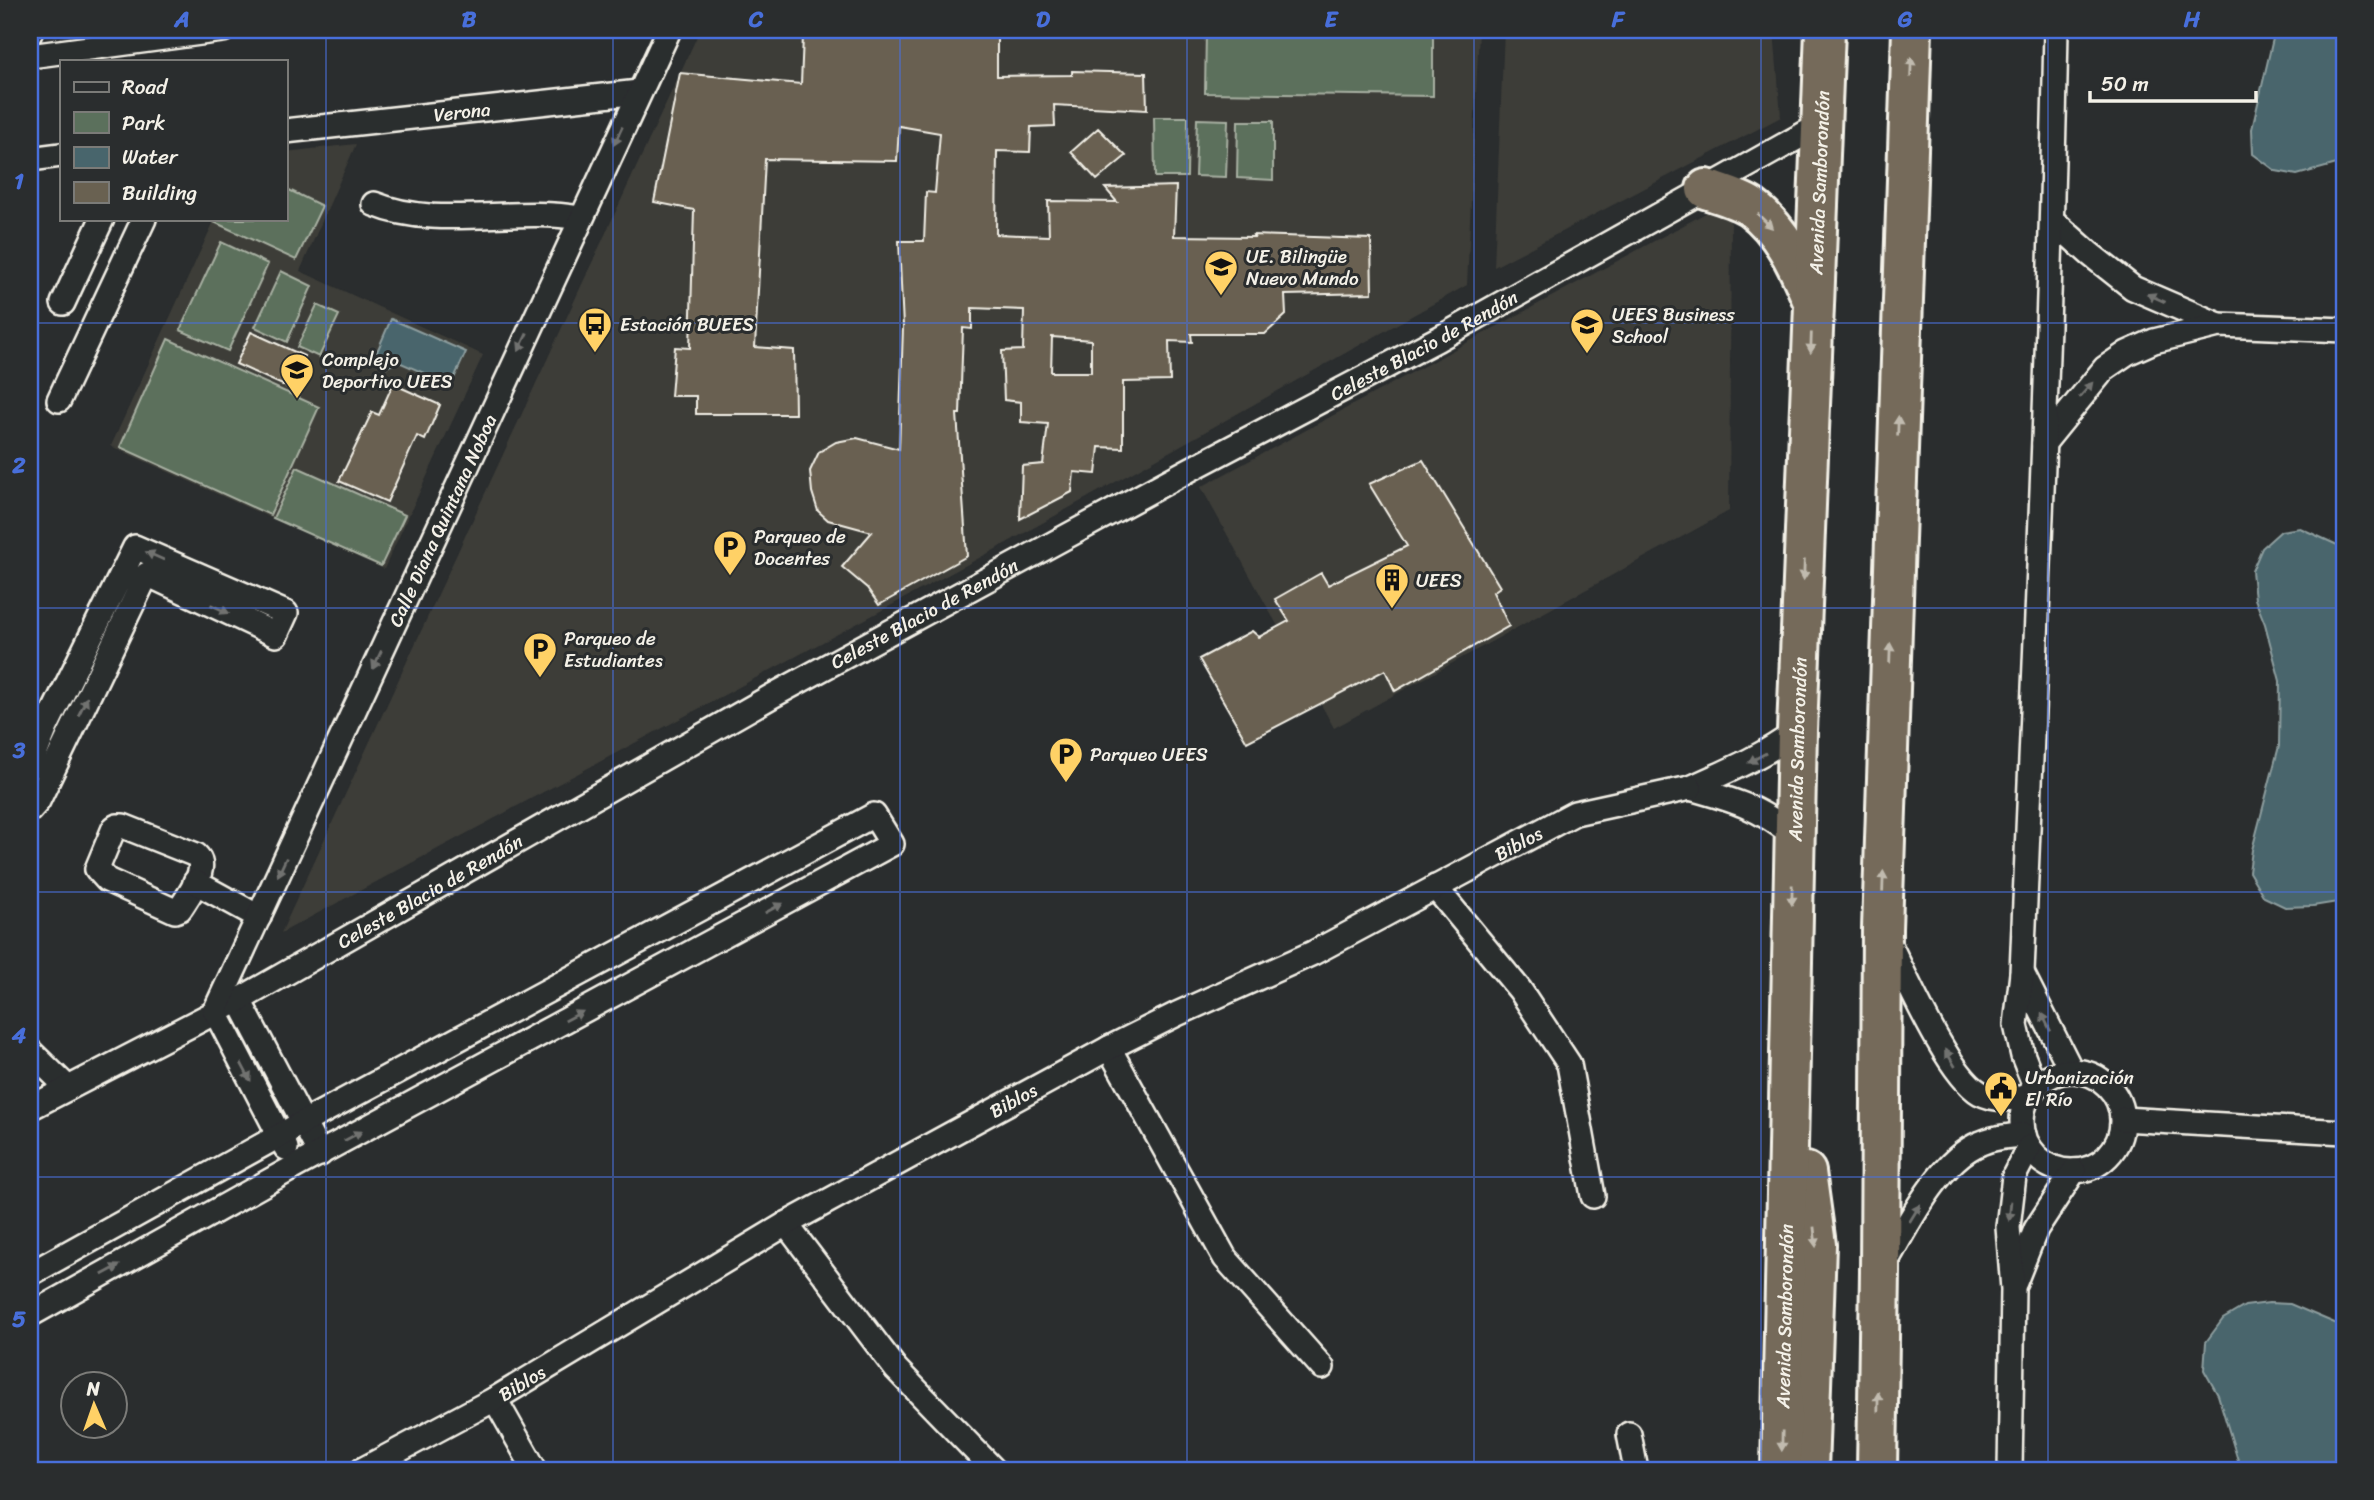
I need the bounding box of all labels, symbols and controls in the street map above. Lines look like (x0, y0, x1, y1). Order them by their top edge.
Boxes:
text: A (173, 0, 190, 40)
text: B (462, 0, 477, 40)
text: C (748, 0, 764, 40)
text: D (1036, 0, 1051, 40)
text: E (1325, 0, 1340, 40)
text: F (1611, 0, 1626, 40)
text: G (1897, 0, 1913, 40)
text: H (2183, 0, 2201, 40)
one-way arrow (1905, 55, 1916, 77)
legend (60, 60, 287, 220)
scale bar (2090, 60, 2257, 104)
text: 50 m (2101, 65, 2149, 103)
text: Road (122, 68, 169, 106)
street label: Avenida Samborondón (1799, 90, 1839, 276)
street label: Verona (432, 92, 492, 131)
text: Park (122, 104, 165, 142)
one-way arrow (612, 125, 623, 146)
text: Water (122, 138, 179, 176)
text: 1 (14, 161, 24, 202)
text: Building (122, 174, 198, 212)
one-way arrow (1756, 212, 1773, 228)
place label: UE. Bilingüe Nuevo Mundo (1246, 240, 1359, 295)
school or university icon: UE. Bilingüe Nuevo Mundo (1202, 248, 1240, 297)
street label: Celeste Blacio de Rendón (1324, 281, 1524, 410)
one-way arrow (2146, 292, 2166, 304)
place label: UEES Business School (1612, 298, 1735, 353)
bus stop icon: Estación BUEES (576, 305, 614, 354)
school or university icon: UEES Business School (1568, 306, 1606, 355)
place label: Estación BUEES (620, 308, 754, 341)
one-way arrow (517, 332, 529, 352)
one-way arrow (1806, 332, 1817, 354)
place label: Complejo Deportivo UEES (322, 343, 453, 398)
school or university icon: Complejo Deportivo UEES (278, 351, 316, 400)
one-way arrow (2078, 381, 2093, 398)
street label: Calle Diana Quintana Noboa (379, 408, 506, 632)
one-way arrow (1892, 415, 1903, 437)
text: 2 (11, 445, 26, 486)
place label: Parqueo de Docentes (754, 520, 846, 575)
parking icon: Parqueo de Docentes (711, 528, 749, 577)
street label: Celeste Blacio de Rendón (824, 549, 1024, 678)
one-way arrow (145, 550, 166, 561)
one-way arrow (1799, 559, 1810, 581)
building icon: UEES (1373, 561, 1411, 610)
place label: UEES (1416, 564, 1462, 597)
one-way arrow (210, 603, 230, 615)
place label: Parqueo de Estudiantes (564, 622, 663, 677)
parking icon: Parqueo de Estudiantes (521, 630, 559, 679)
one-way arrow (1885, 642, 1896, 664)
one-way arrow (371, 650, 383, 670)
street label: Avenida Samborondón (1778, 656, 1816, 843)
one-way arrow (77, 696, 88, 716)
text: 3 (12, 730, 26, 771)
parking icon: Parqueo UEES (1047, 735, 1085, 784)
place label: Parqueo UEES (1090, 738, 1208, 771)
one-way arrow (1747, 751, 1767, 763)
street label: Biblos (1488, 817, 1549, 870)
street label: Celeste Blacio de Rendón (331, 825, 529, 957)
one-way arrow (276, 857, 288, 877)
one-way arrow (1877, 869, 1889, 891)
one-way arrow (1787, 885, 1798, 907)
one-way arrow (764, 902, 784, 913)
one-way arrow (565, 1010, 584, 1022)
one-way arrow (2041, 1012, 2052, 1032)
text: 4 (11, 1015, 27, 1056)
one-way arrow (1943, 1048, 1956, 1067)
place label: Urbanización El Río (2025, 1061, 2134, 1116)
one-way arrow (240, 1062, 252, 1082)
public building icon: Urbanización El Río (1982, 1069, 2020, 1118)
street label: Biblos (983, 1074, 1043, 1127)
one-way arrow (343, 1130, 362, 1142)
one-way arrow (2004, 1200, 2015, 1222)
one-way arrow (1908, 1203, 1921, 1222)
street label: Avenida Samborondón (1766, 1223, 1803, 1410)
one-way arrow (1810, 1227, 1821, 1249)
one-way arrow (101, 1264, 120, 1276)
text: 5 (12, 1299, 26, 1340)
street label: Biblos (492, 1356, 552, 1410)
north arrow (60, 1370, 130, 1440)
text: N (85, 1372, 101, 1405)
one-way arrow (1872, 1391, 1884, 1413)
one-way arrow (1776, 1430, 1787, 1452)

